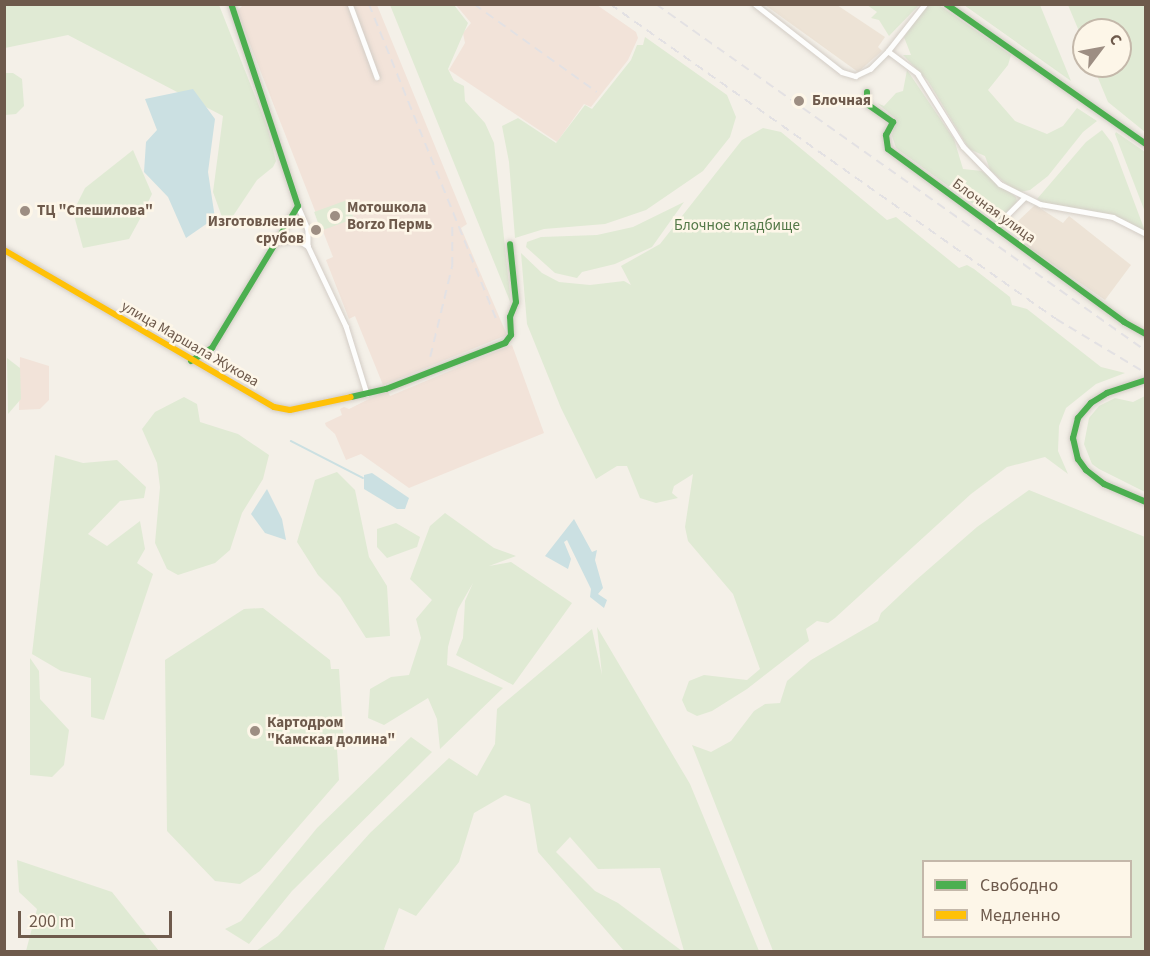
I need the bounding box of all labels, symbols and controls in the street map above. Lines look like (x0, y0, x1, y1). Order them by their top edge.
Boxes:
north arrow (1072, 18, 1132, 78)
text: С (1104, 30, 1127, 49)
marker: Блочная (790, 92, 808, 110)
place label: Блочная (812, 92, 871, 110)
street label: Блочная улица (949, 175, 1039, 247)
place label: Мотошкола Borzo Пермь (347, 198, 432, 233)
place label: ТЦ "Спешилова" (37, 202, 153, 220)
marker: ТЦ "Спешилова" (18, 204, 32, 218)
marker: Мотошкола Borzo Пермь (328, 209, 342, 223)
place label: Изготовление срубов (208, 212, 304, 247)
park label: Блочное кладбище (674, 217, 800, 235)
marker: Изготовление срубов (309, 223, 323, 237)
street label: улица Маршала Жукова (118, 297, 262, 391)
place label: Картодром "Камская долина" (267, 713, 395, 748)
marker: Картодром "Камская долина" (248, 724, 262, 738)
legend (922, 860, 1132, 938)
text: Свободно (980, 873, 1058, 898)
scale bar (21, 899, 176, 937)
text: Медленно (980, 903, 1060, 928)
text: 200 m (29, 909, 74, 934)

